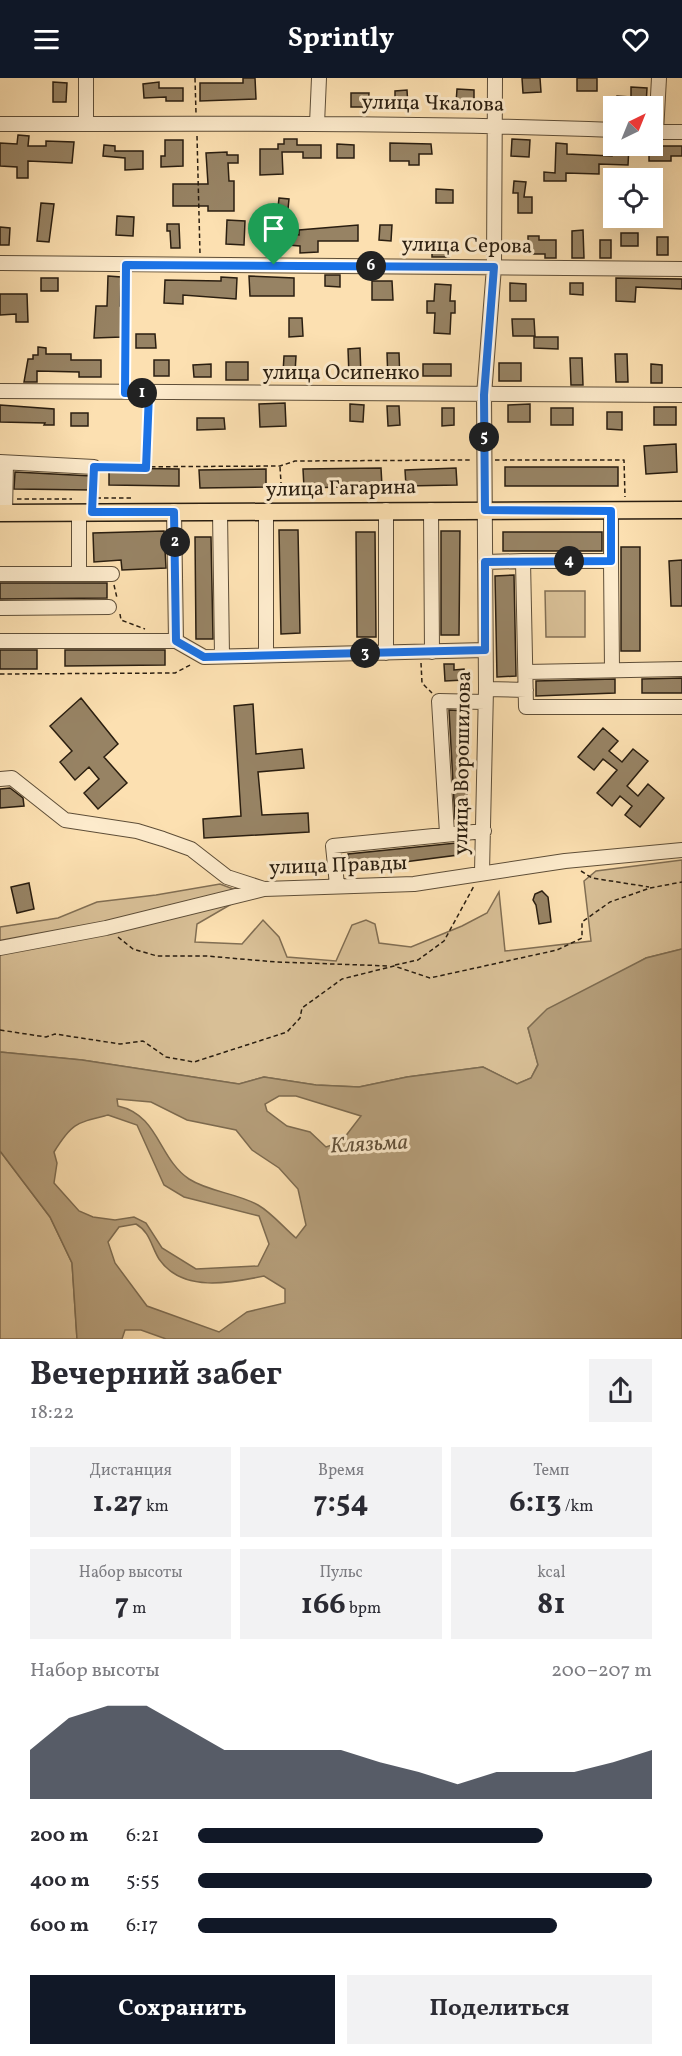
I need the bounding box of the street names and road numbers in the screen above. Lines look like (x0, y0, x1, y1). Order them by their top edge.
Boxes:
street label: улица Чкалова (361, 88, 505, 120)
street label: улица Серова (401, 230, 533, 262)
street label: улица Осипенко (262, 359, 420, 388)
street label: улица Гагарина (265, 473, 417, 505)
street label: улица Ворошилова (447, 671, 479, 855)
street label: улица Правды (268, 849, 408, 883)

